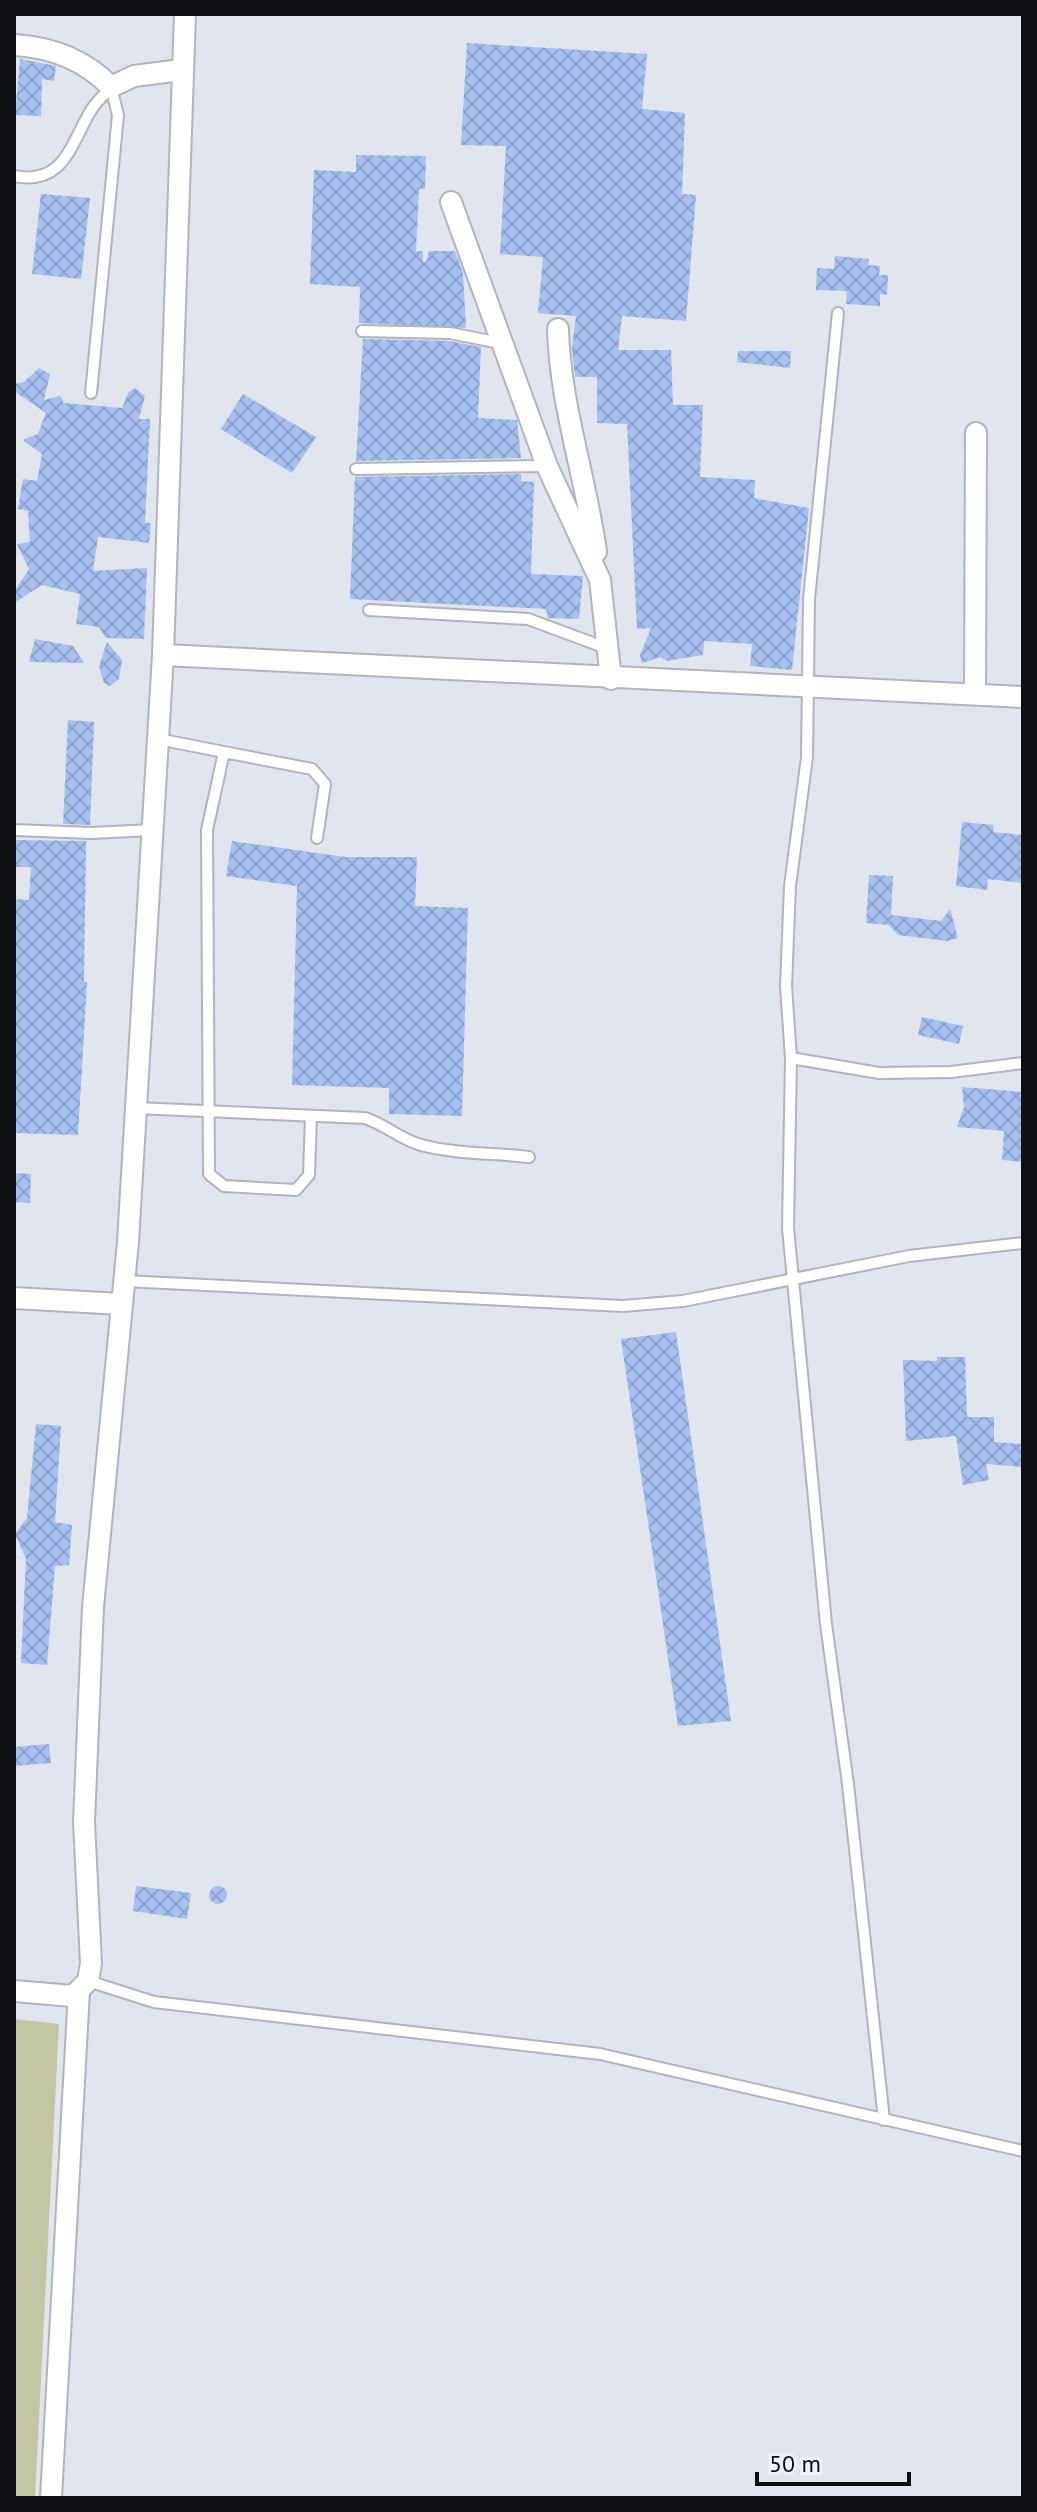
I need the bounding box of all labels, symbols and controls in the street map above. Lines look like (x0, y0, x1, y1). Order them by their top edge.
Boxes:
scale bar (757, 2436, 909, 2486)
text: 50 m (769, 2448, 821, 2479)

